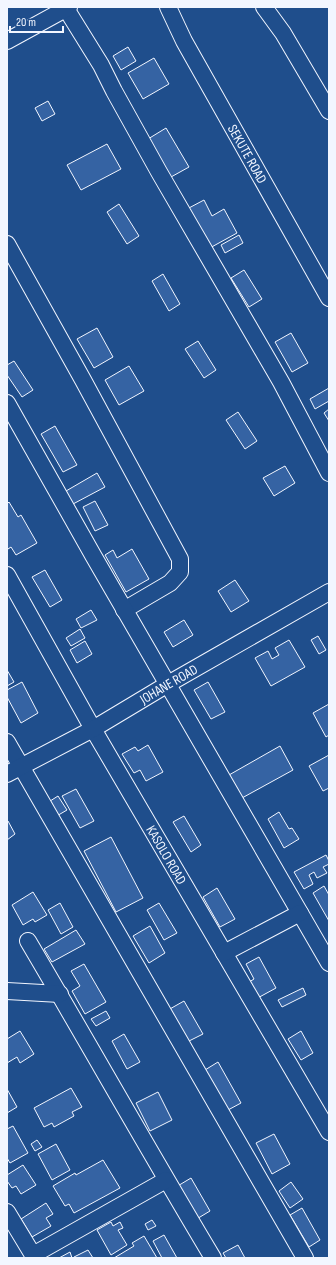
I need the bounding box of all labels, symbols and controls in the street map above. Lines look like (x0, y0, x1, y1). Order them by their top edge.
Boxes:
scale bar (10, 8, 63, 34)
text: 20 m (16, 15, 36, 30)
street label: SEKUTE ROAD (224, 121, 271, 186)
street label: JOHANE ROAD (136, 660, 201, 708)
street label: KASOLO ROAD (143, 822, 191, 887)

